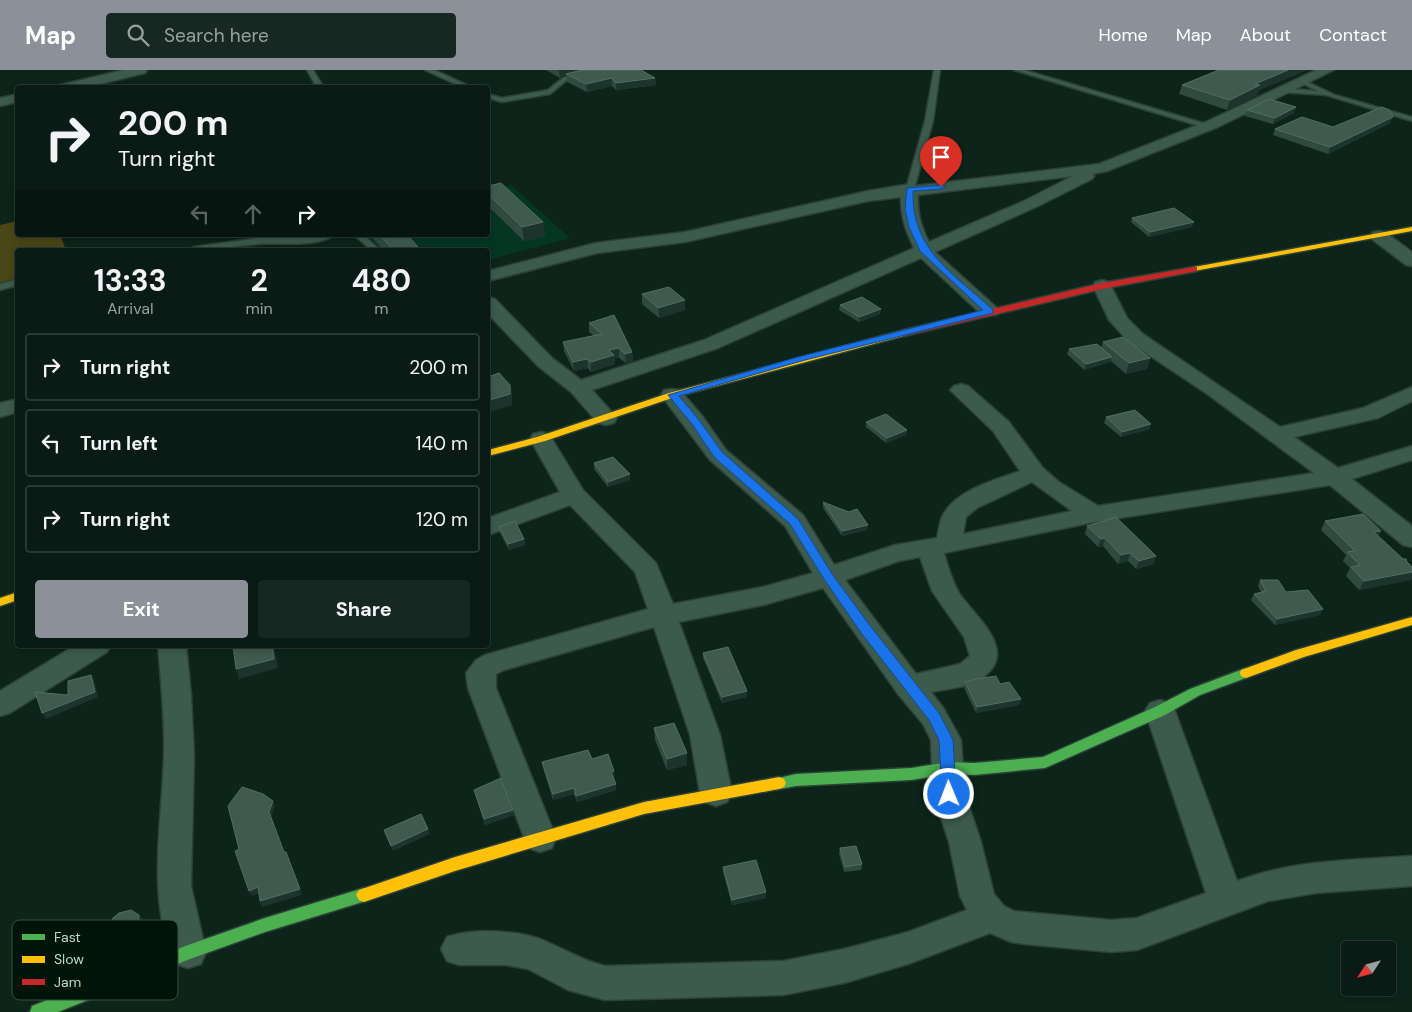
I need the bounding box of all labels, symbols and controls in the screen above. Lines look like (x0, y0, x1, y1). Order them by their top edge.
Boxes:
search box (106, 13, 456, 58)
text: Map (25, 20, 76, 51)
icon: search (124, 21, 152, 49)
text: Search here (164, 23, 269, 48)
text: Home (1098, 23, 1148, 47)
text: Map (1176, 23, 1212, 47)
text: About (1240, 23, 1291, 47)
text: Contact (1319, 23, 1387, 47)
text: 200 m (118, 100, 229, 146)
icon: right (35, 105, 100, 170)
pin (920, 136, 962, 187)
icon: arrive (927, 143, 955, 171)
text: Turn right (118, 144, 215, 173)
icon: left (186, 200, 214, 228)
icon: ahead (239, 200, 267, 228)
icon: right (292, 200, 320, 228)
text: 13:33 (94, 261, 167, 300)
text: 2 (250, 261, 268, 300)
text: 480 (352, 261, 411, 300)
text: Arrival (107, 298, 154, 319)
text: min (245, 298, 273, 319)
text: m (374, 298, 388, 319)
icon: right (37, 353, 65, 381)
text: Turn right (80, 355, 170, 380)
text: 200 m (409, 355, 468, 380)
icon: left (37, 429, 65, 457)
text: Turn left (80, 431, 158, 456)
text: 140 m (416, 431, 468, 456)
icon: right (37, 505, 65, 533)
text: Turn right (80, 507, 170, 532)
text: 120 m (416, 507, 468, 532)
button: Exit (35, 580, 248, 638)
button: Share (258, 580, 470, 638)
position arrow (922, 767, 974, 819)
legend (12, 920, 178, 1000)
text: Fast (54, 928, 81, 946)
north arrow (1341, 941, 1396, 996)
map controls (1341, 941, 1396, 996)
text: Slow (54, 950, 84, 968)
text: Jam (54, 973, 81, 991)

